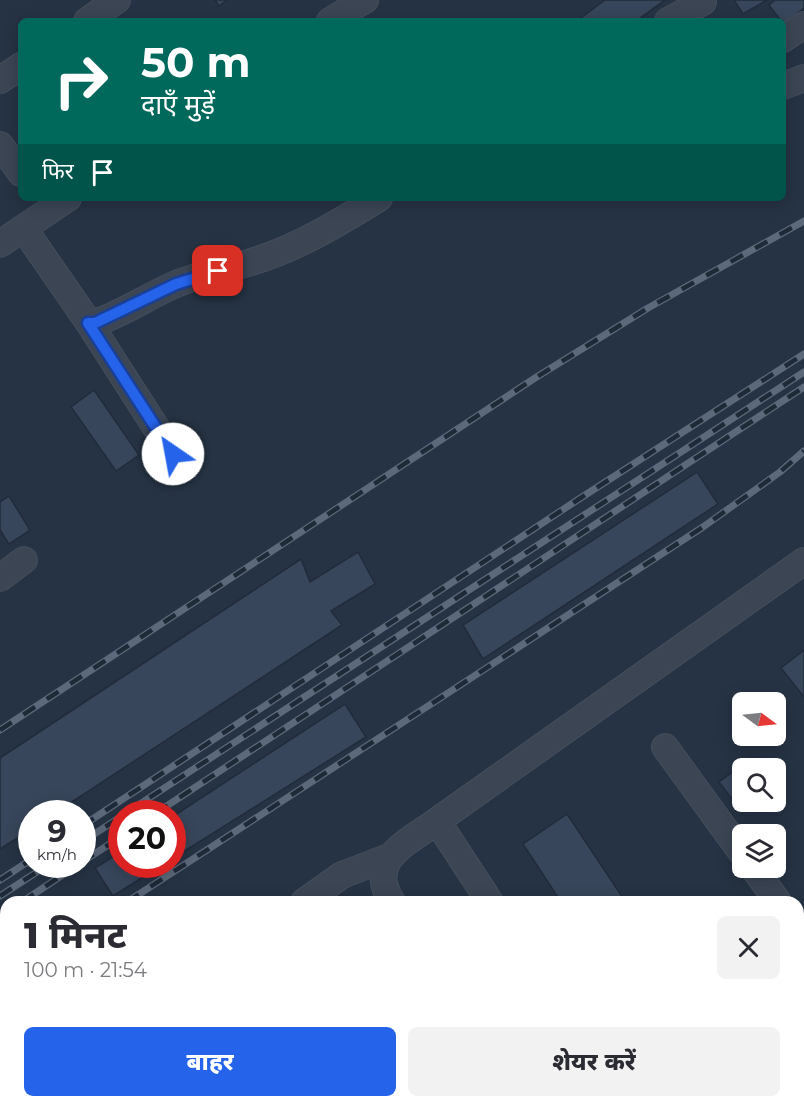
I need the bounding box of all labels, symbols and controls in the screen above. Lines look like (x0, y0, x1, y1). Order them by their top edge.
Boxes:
text: 50 m (141, 36, 250, 88)
icon: right (42, 42, 120, 120)
text: दाएँ मुड़ें (141, 88, 215, 121)
icon: arrive (86, 156, 119, 189)
text: फिर (42, 158, 74, 185)
pin (192, 245, 243, 296)
icon: arrive (201, 254, 234, 287)
position arrow (141, 422, 205, 486)
north arrow (732, 692, 786, 746)
map controls (732, 692, 786, 878)
button: search (732, 758, 786, 812)
speed limit sign: 20 (108, 800, 186, 878)
text: 9 (47, 813, 67, 850)
button: layers (732, 824, 786, 878)
text: km/h (37, 845, 77, 864)
text: 1 मिनट (24, 913, 127, 957)
button: close (717, 916, 780, 979)
text: 100 m · 21:54 (24, 958, 147, 982)
button: बाहर (24, 1027, 396, 1096)
button: शेयर करें (408, 1027, 780, 1096)

